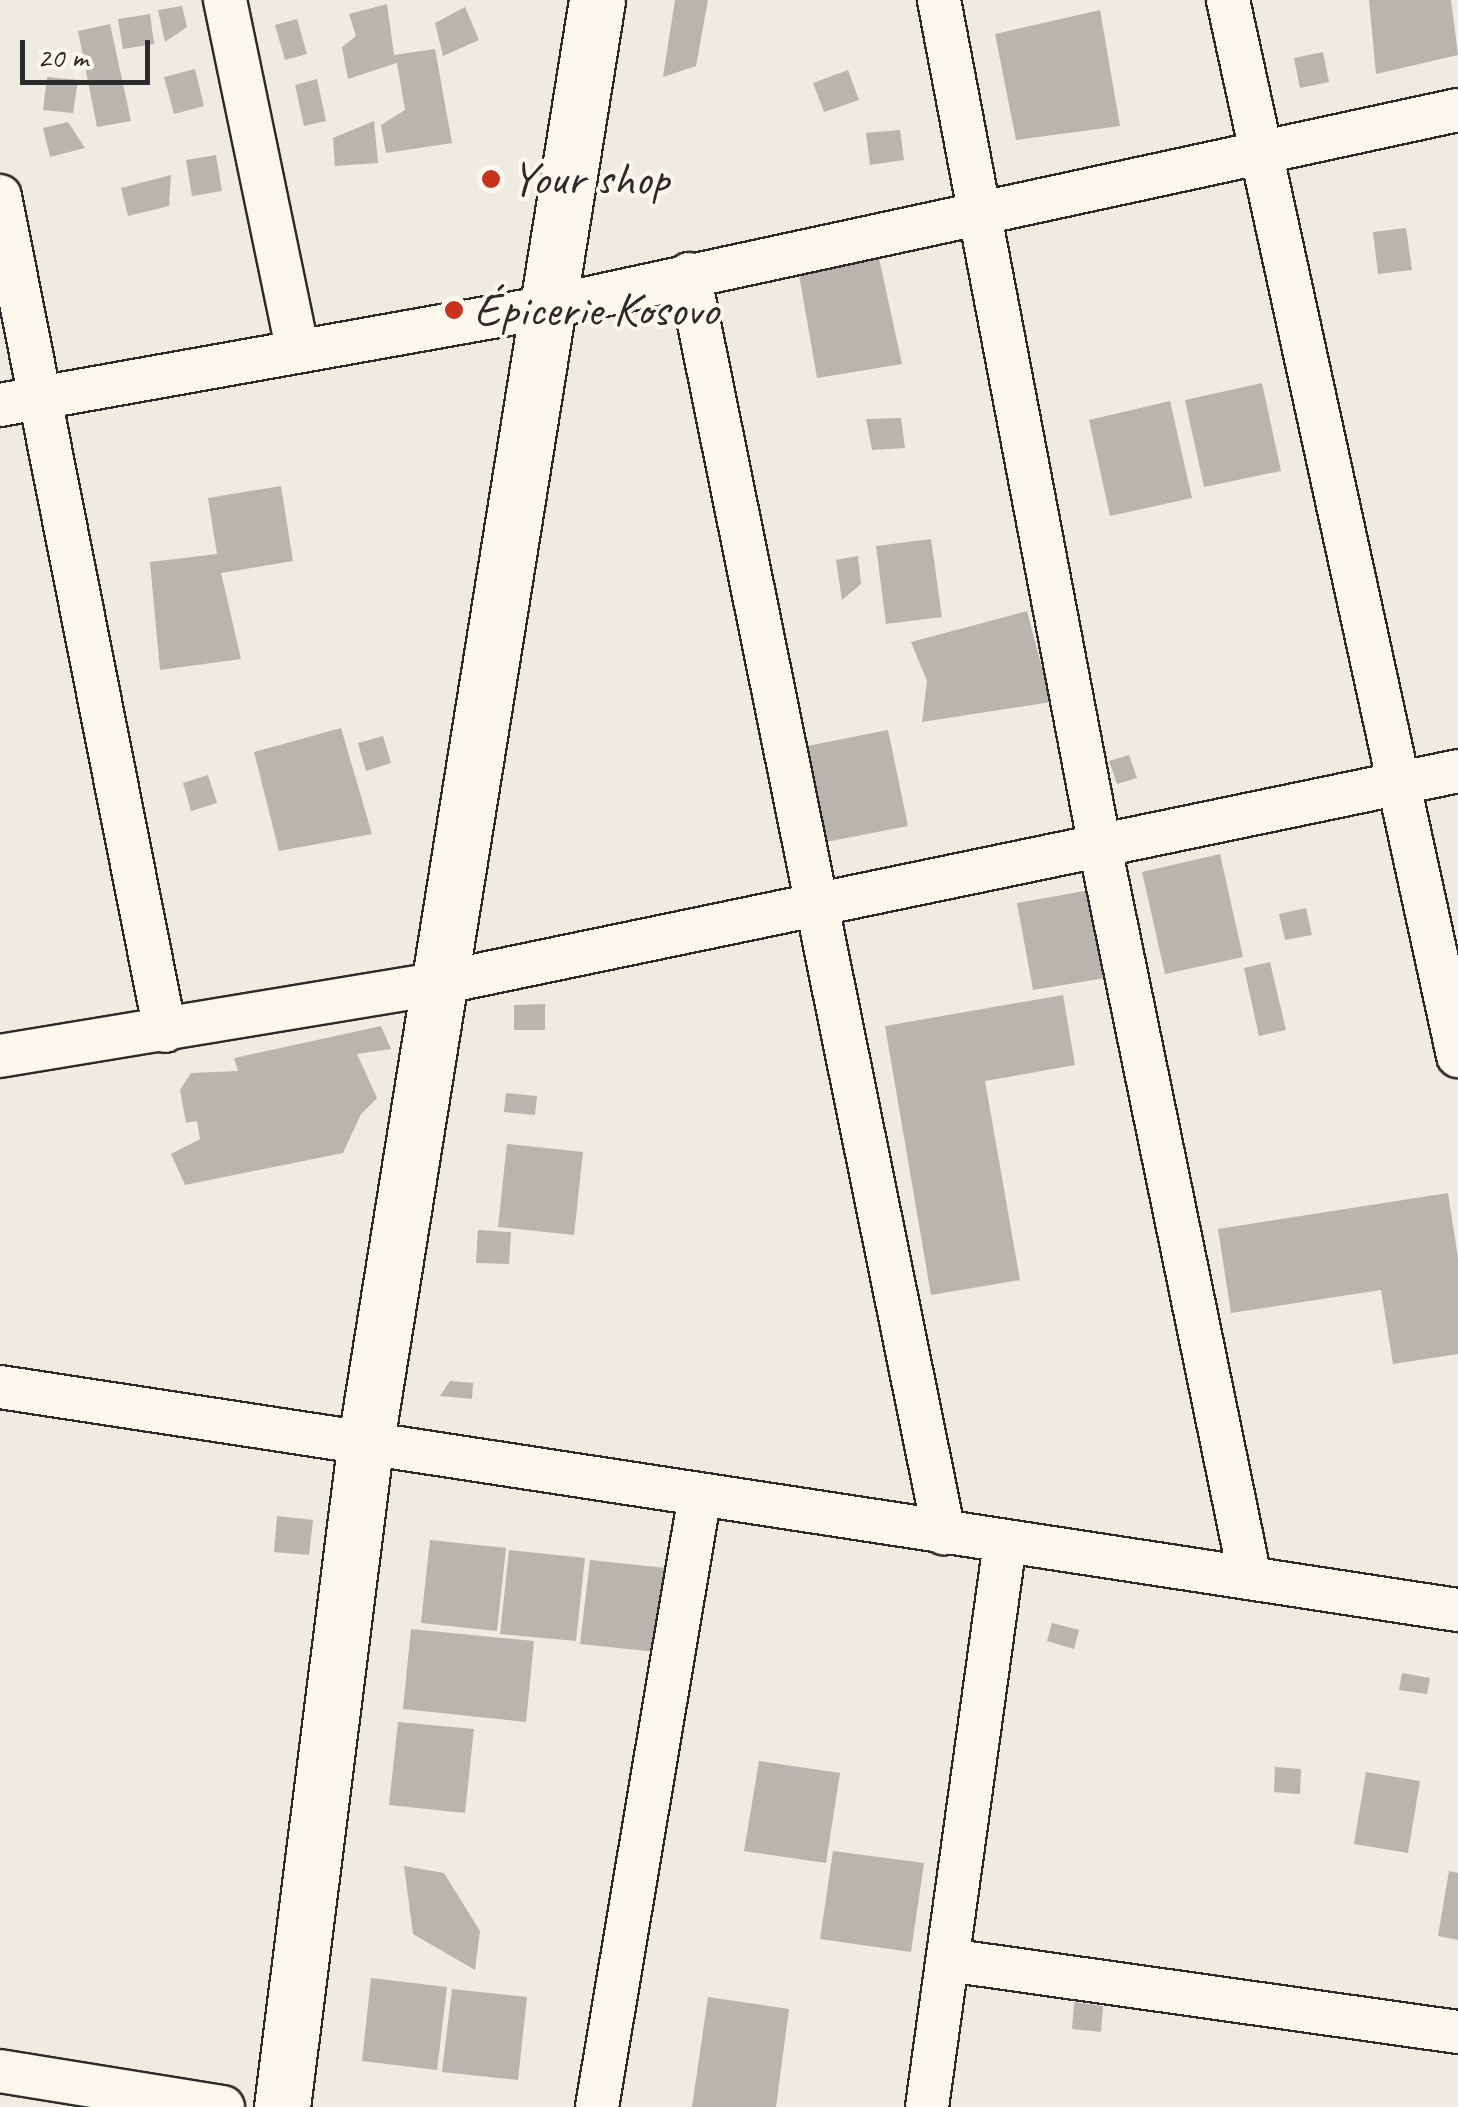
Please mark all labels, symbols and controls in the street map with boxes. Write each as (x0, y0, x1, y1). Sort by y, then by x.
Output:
scale bar (25, 20, 155, 82)
text: 20 m (37, 38, 88, 76)
place label: Your shop (511, 150, 669, 208)
marker: Your shop (480, 168, 502, 190)
place label: Épicerie Kosovo (474, 281, 718, 339)
marker: Épicerie Kosovo (443, 299, 465, 321)

